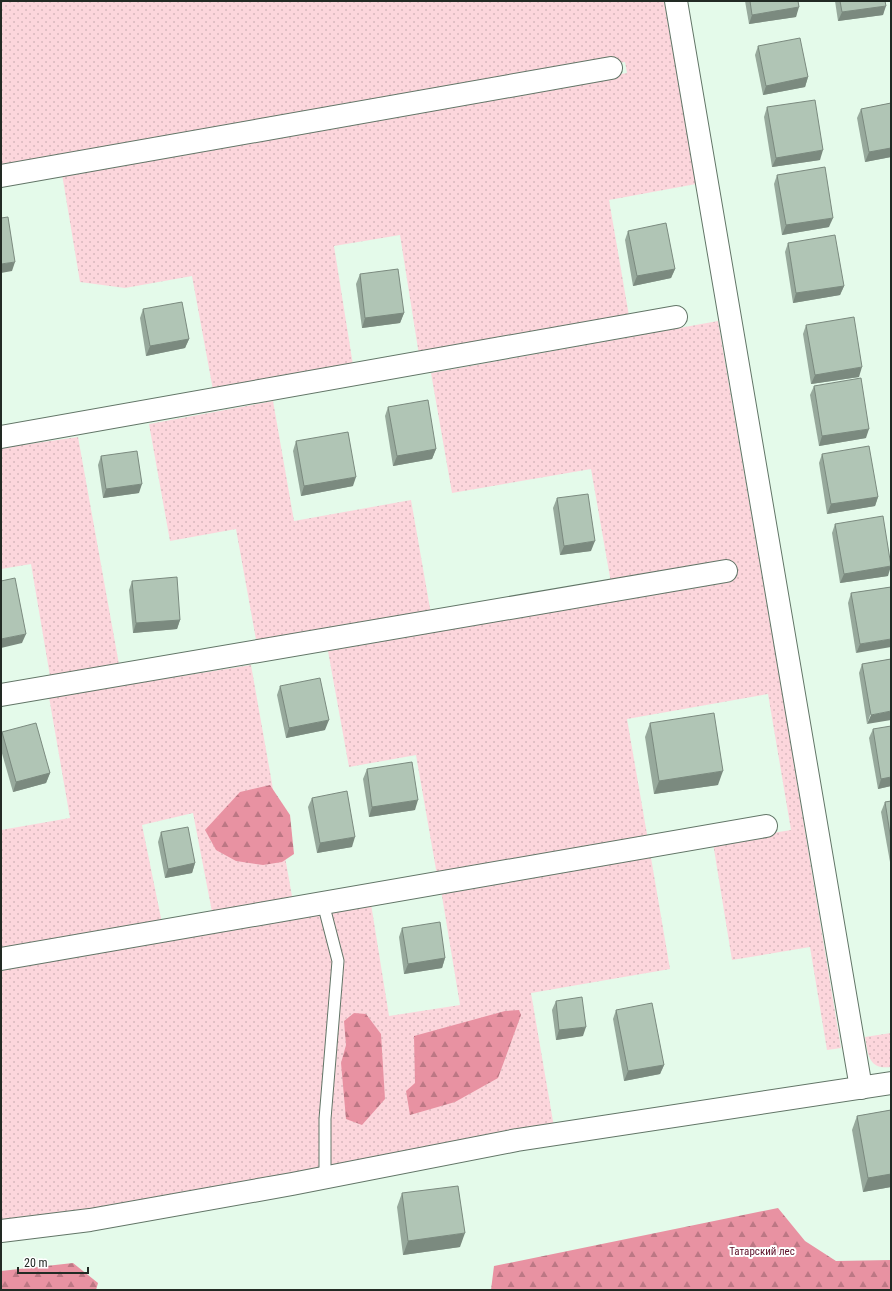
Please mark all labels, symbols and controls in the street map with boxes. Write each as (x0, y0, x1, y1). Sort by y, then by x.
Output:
park label: Татарский лес (729, 1245, 795, 1258)
scale bar (18, 1249, 88, 1275)
text: 20 m (24, 1256, 48, 1270)

